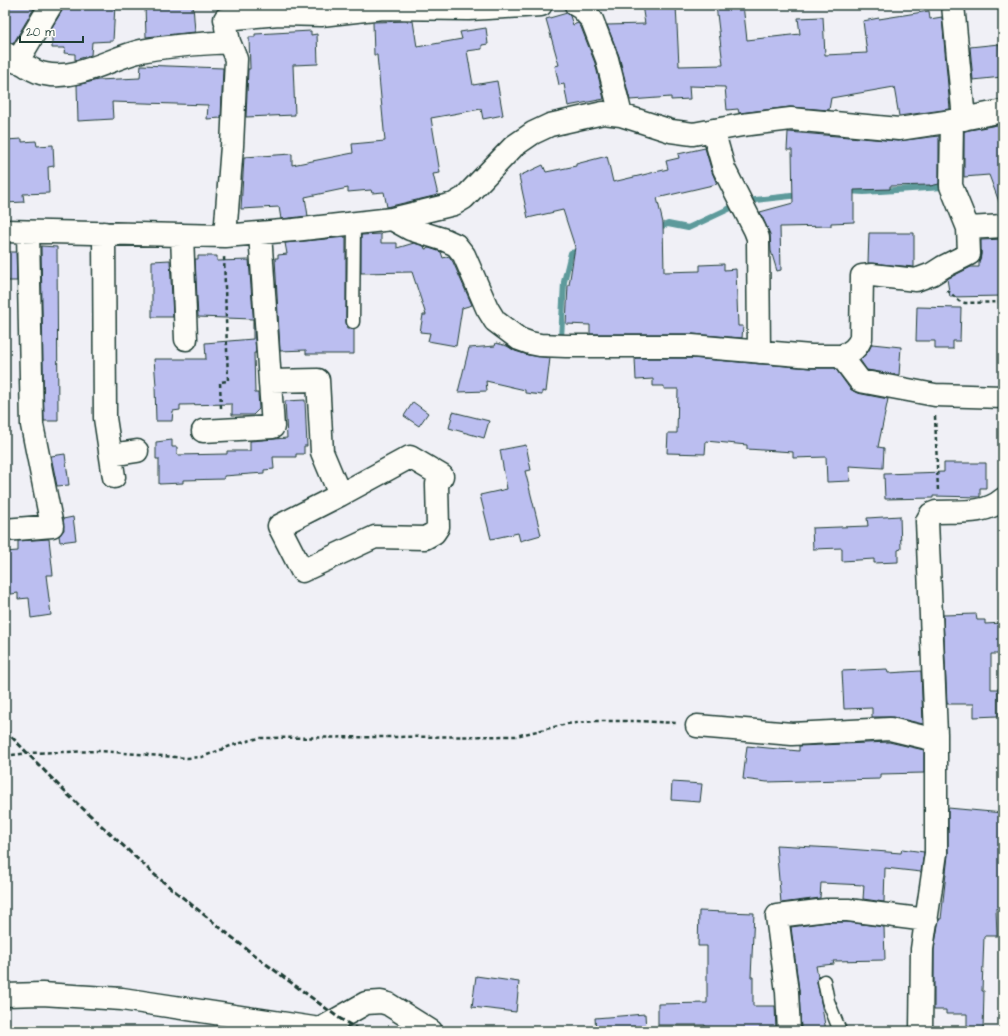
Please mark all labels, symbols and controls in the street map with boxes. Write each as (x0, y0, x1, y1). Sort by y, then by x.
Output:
scale bar (20, 18, 83, 44)
text: 20 m (26, 24, 55, 41)

